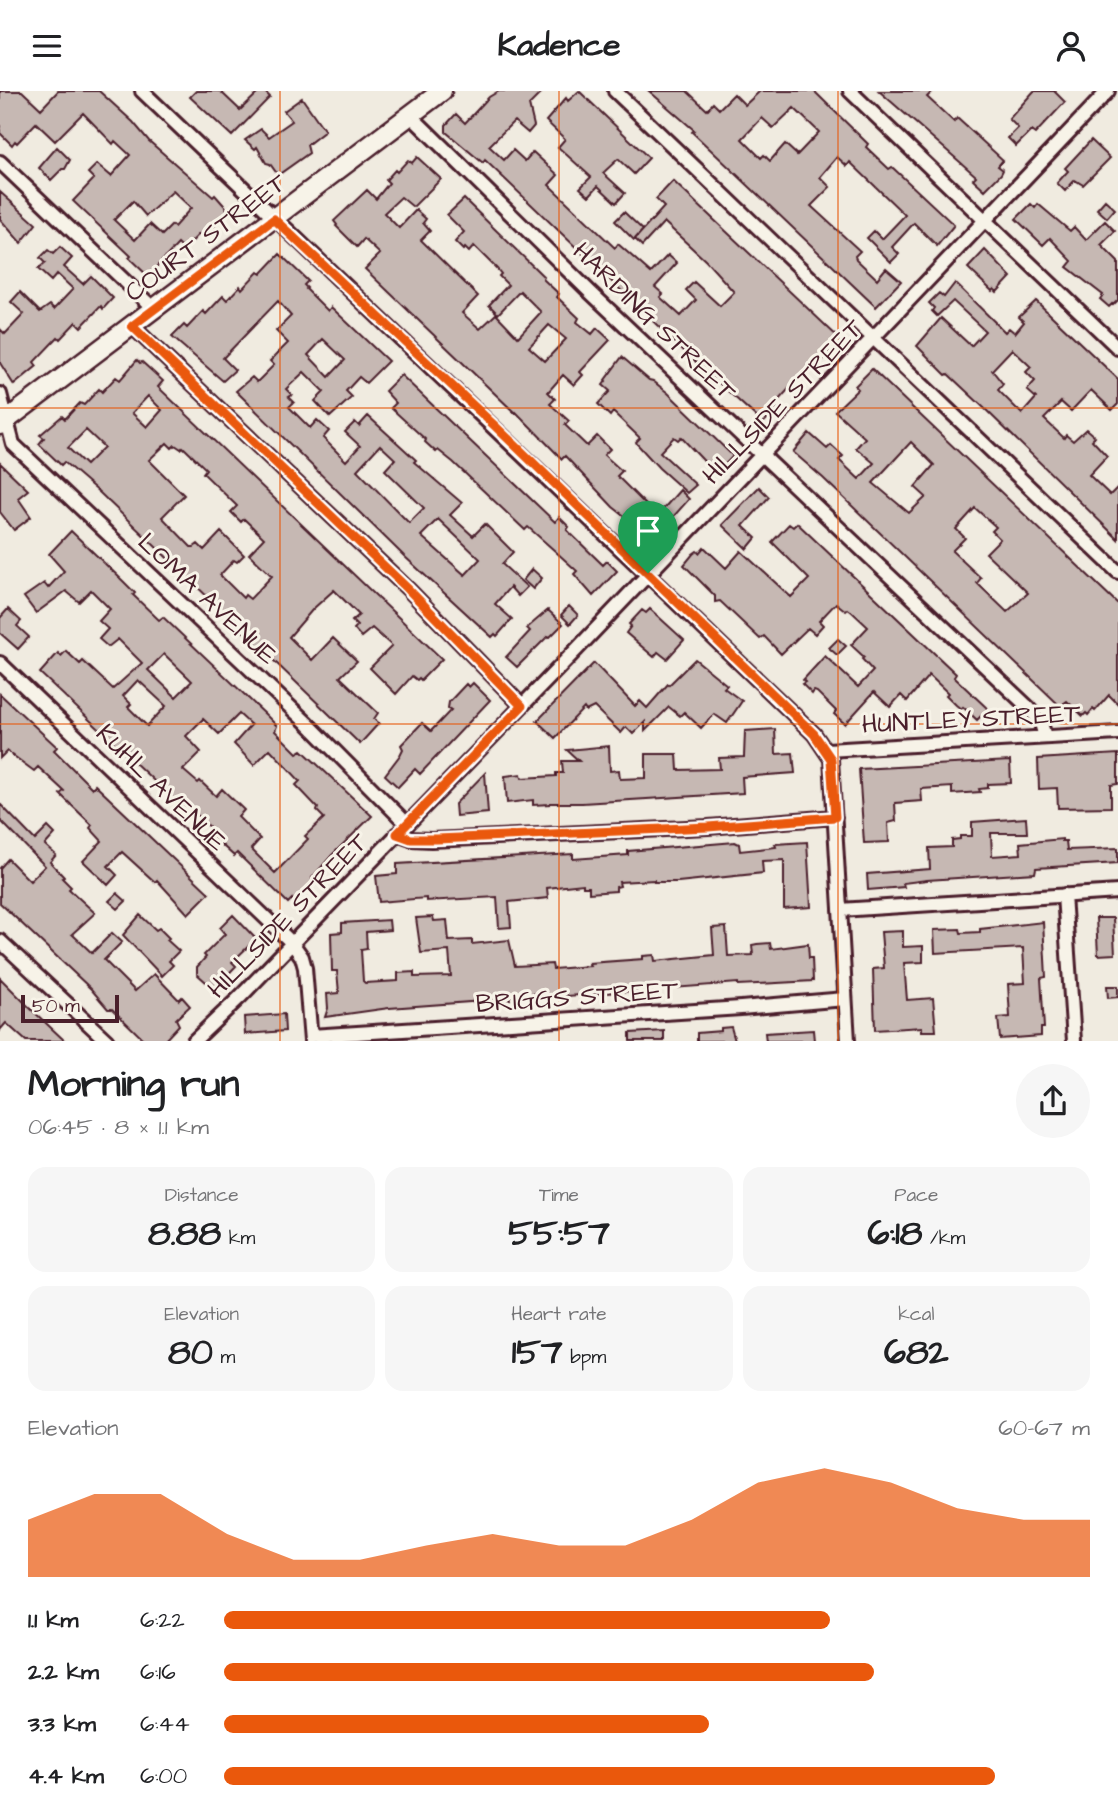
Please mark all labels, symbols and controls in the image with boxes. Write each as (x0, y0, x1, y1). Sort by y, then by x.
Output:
text: Kadence (498, 23, 620, 68)
icon: menu (28, 27, 66, 65)
icon: person (1052, 27, 1090, 65)
street label: COURT STREET (117, 165, 295, 311)
street label: HARDING STREET (565, 234, 745, 410)
street label: HILLSIDE STREET (694, 310, 872, 492)
pin (618, 501, 678, 573)
icon: arrive (629, 512, 667, 550)
street label: LOMA AVENUE (130, 525, 285, 673)
street label: HUNTLEY STREET (861, 695, 1082, 743)
street label: KUHL AVENUE (88, 716, 235, 859)
street label: HILLSIDE STREET (199, 824, 377, 1006)
street label: BRIGGS STREET (475, 972, 680, 1022)
scale bar (21, 992, 119, 1024)
text: 50 m (32, 993, 80, 1020)
text: Morning run (28, 1059, 240, 1111)
button: share (1016, 1064, 1090, 1138)
text: 06:45 · 8 × 1.1 km (28, 1111, 209, 1143)
text: Distance (165, 1182, 239, 1209)
text: Time (539, 1182, 579, 1209)
text: Pace (894, 1182, 938, 1209)
text: 8.88 (148, 1209, 221, 1258)
text: 55:57 (508, 1209, 610, 1258)
text: 6:18 (867, 1209, 922, 1258)
text: km (221, 1225, 255, 1252)
text: /km (922, 1225, 965, 1252)
text: Elevation (164, 1301, 239, 1328)
text: Heart rate (511, 1301, 607, 1328)
text: kcal (898, 1301, 935, 1328)
text: 80 (168, 1328, 213, 1377)
text: 157 (512, 1328, 563, 1377)
text: 682 (884, 1328, 949, 1377)
text: m (213, 1344, 235, 1371)
text: bpm (563, 1344, 606, 1371)
text: Elevation (28, 1412, 119, 1444)
text: 60–67 m (998, 1412, 1090, 1444)
text: 1.1 km (28, 1604, 78, 1636)
text: 6:22 (140, 1604, 185, 1636)
text: 2.2 km (28, 1656, 99, 1688)
text: 6:16 (140, 1656, 176, 1688)
text: 3.3 km (28, 1708, 96, 1740)
text: 6:44 (140, 1708, 190, 1740)
text: 4.4 km (28, 1760, 104, 1792)
text: 6:00 (140, 1760, 187, 1792)

